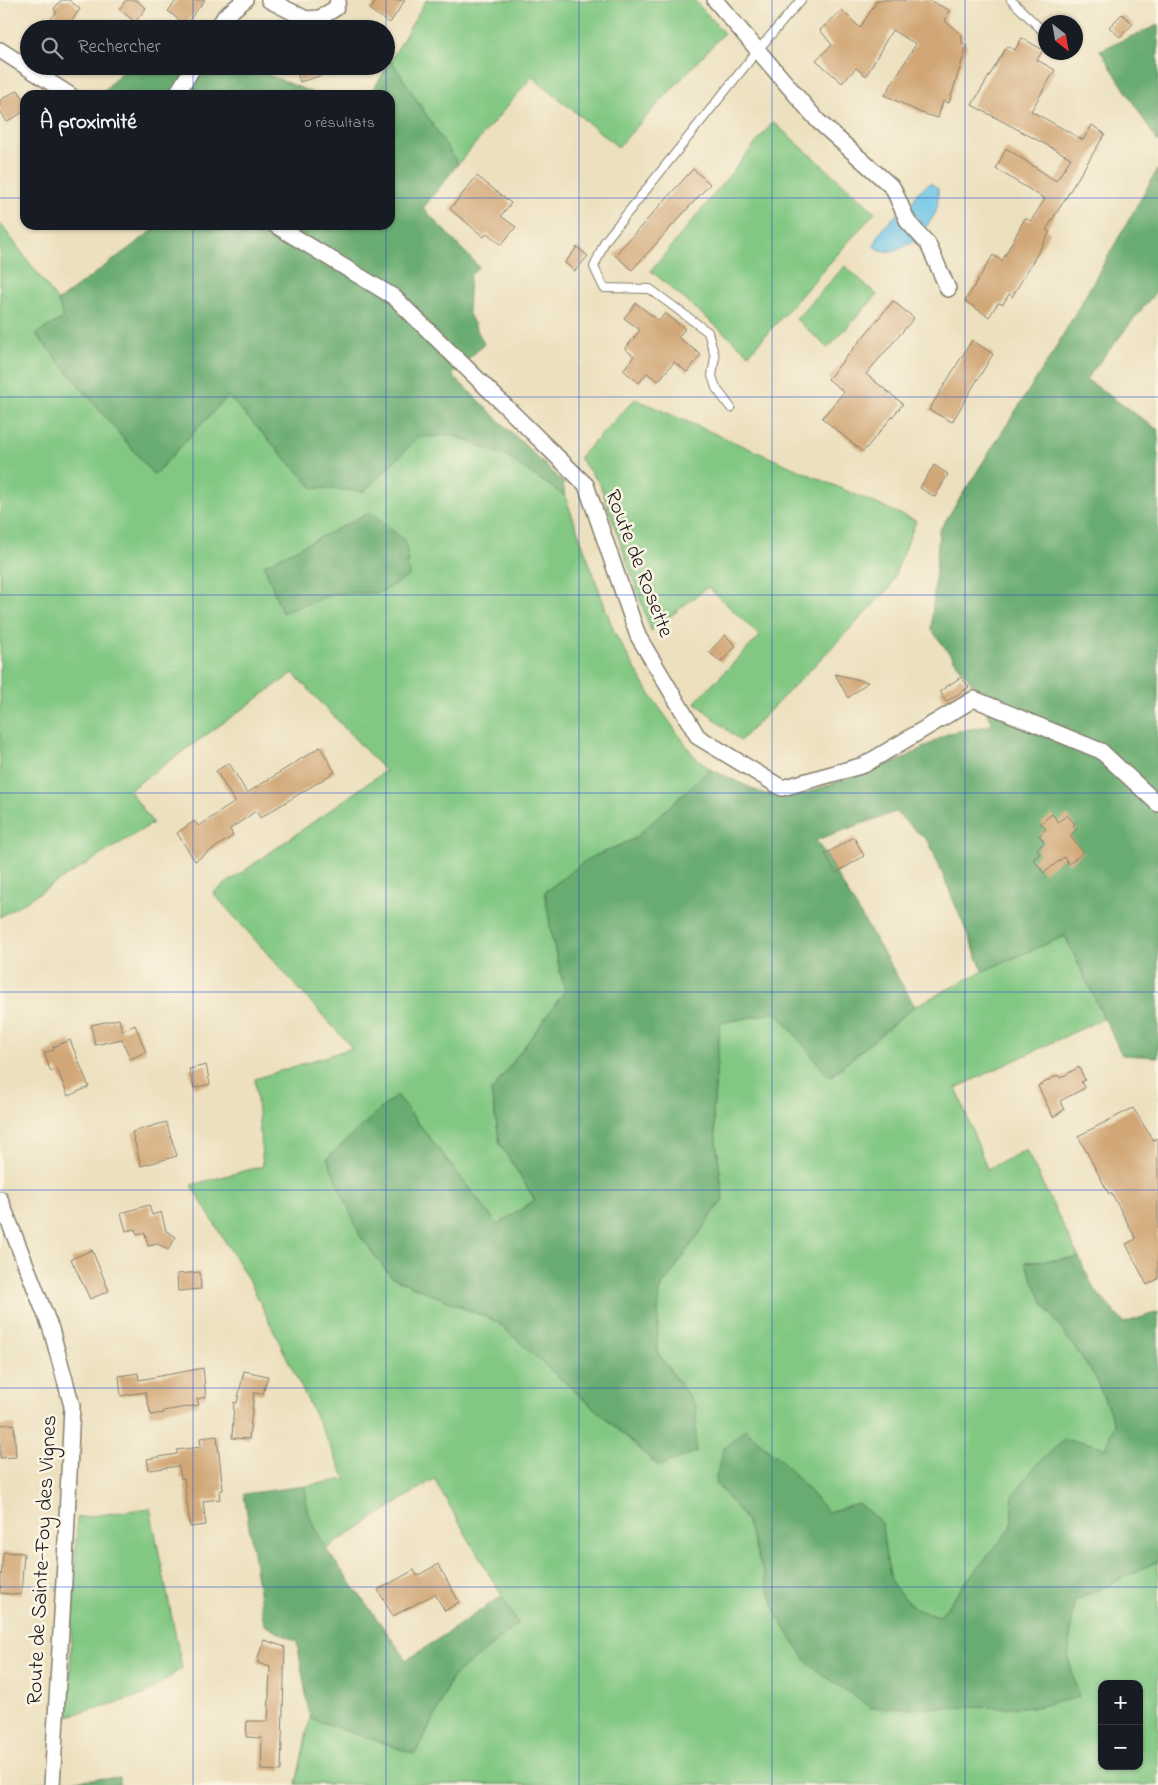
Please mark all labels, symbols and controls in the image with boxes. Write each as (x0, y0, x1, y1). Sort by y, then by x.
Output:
north arrow (1038, 15, 1083, 60)
search box (20, 20, 395, 75)
icon: search (38, 34, 66, 62)
text: Rechercher (78, 34, 161, 61)
text: À proximité (40, 108, 137, 138)
text: 0 résultats (304, 111, 375, 135)
street label: Route de Rosette (595, 485, 681, 643)
street label: Route de Sainte-Foy des Vignes (19, 1414, 68, 1706)
map controls (1098, 1680, 1143, 1770)
button: + (1098, 1680, 1143, 1725)
button: − (1098, 1725, 1143, 1770)

